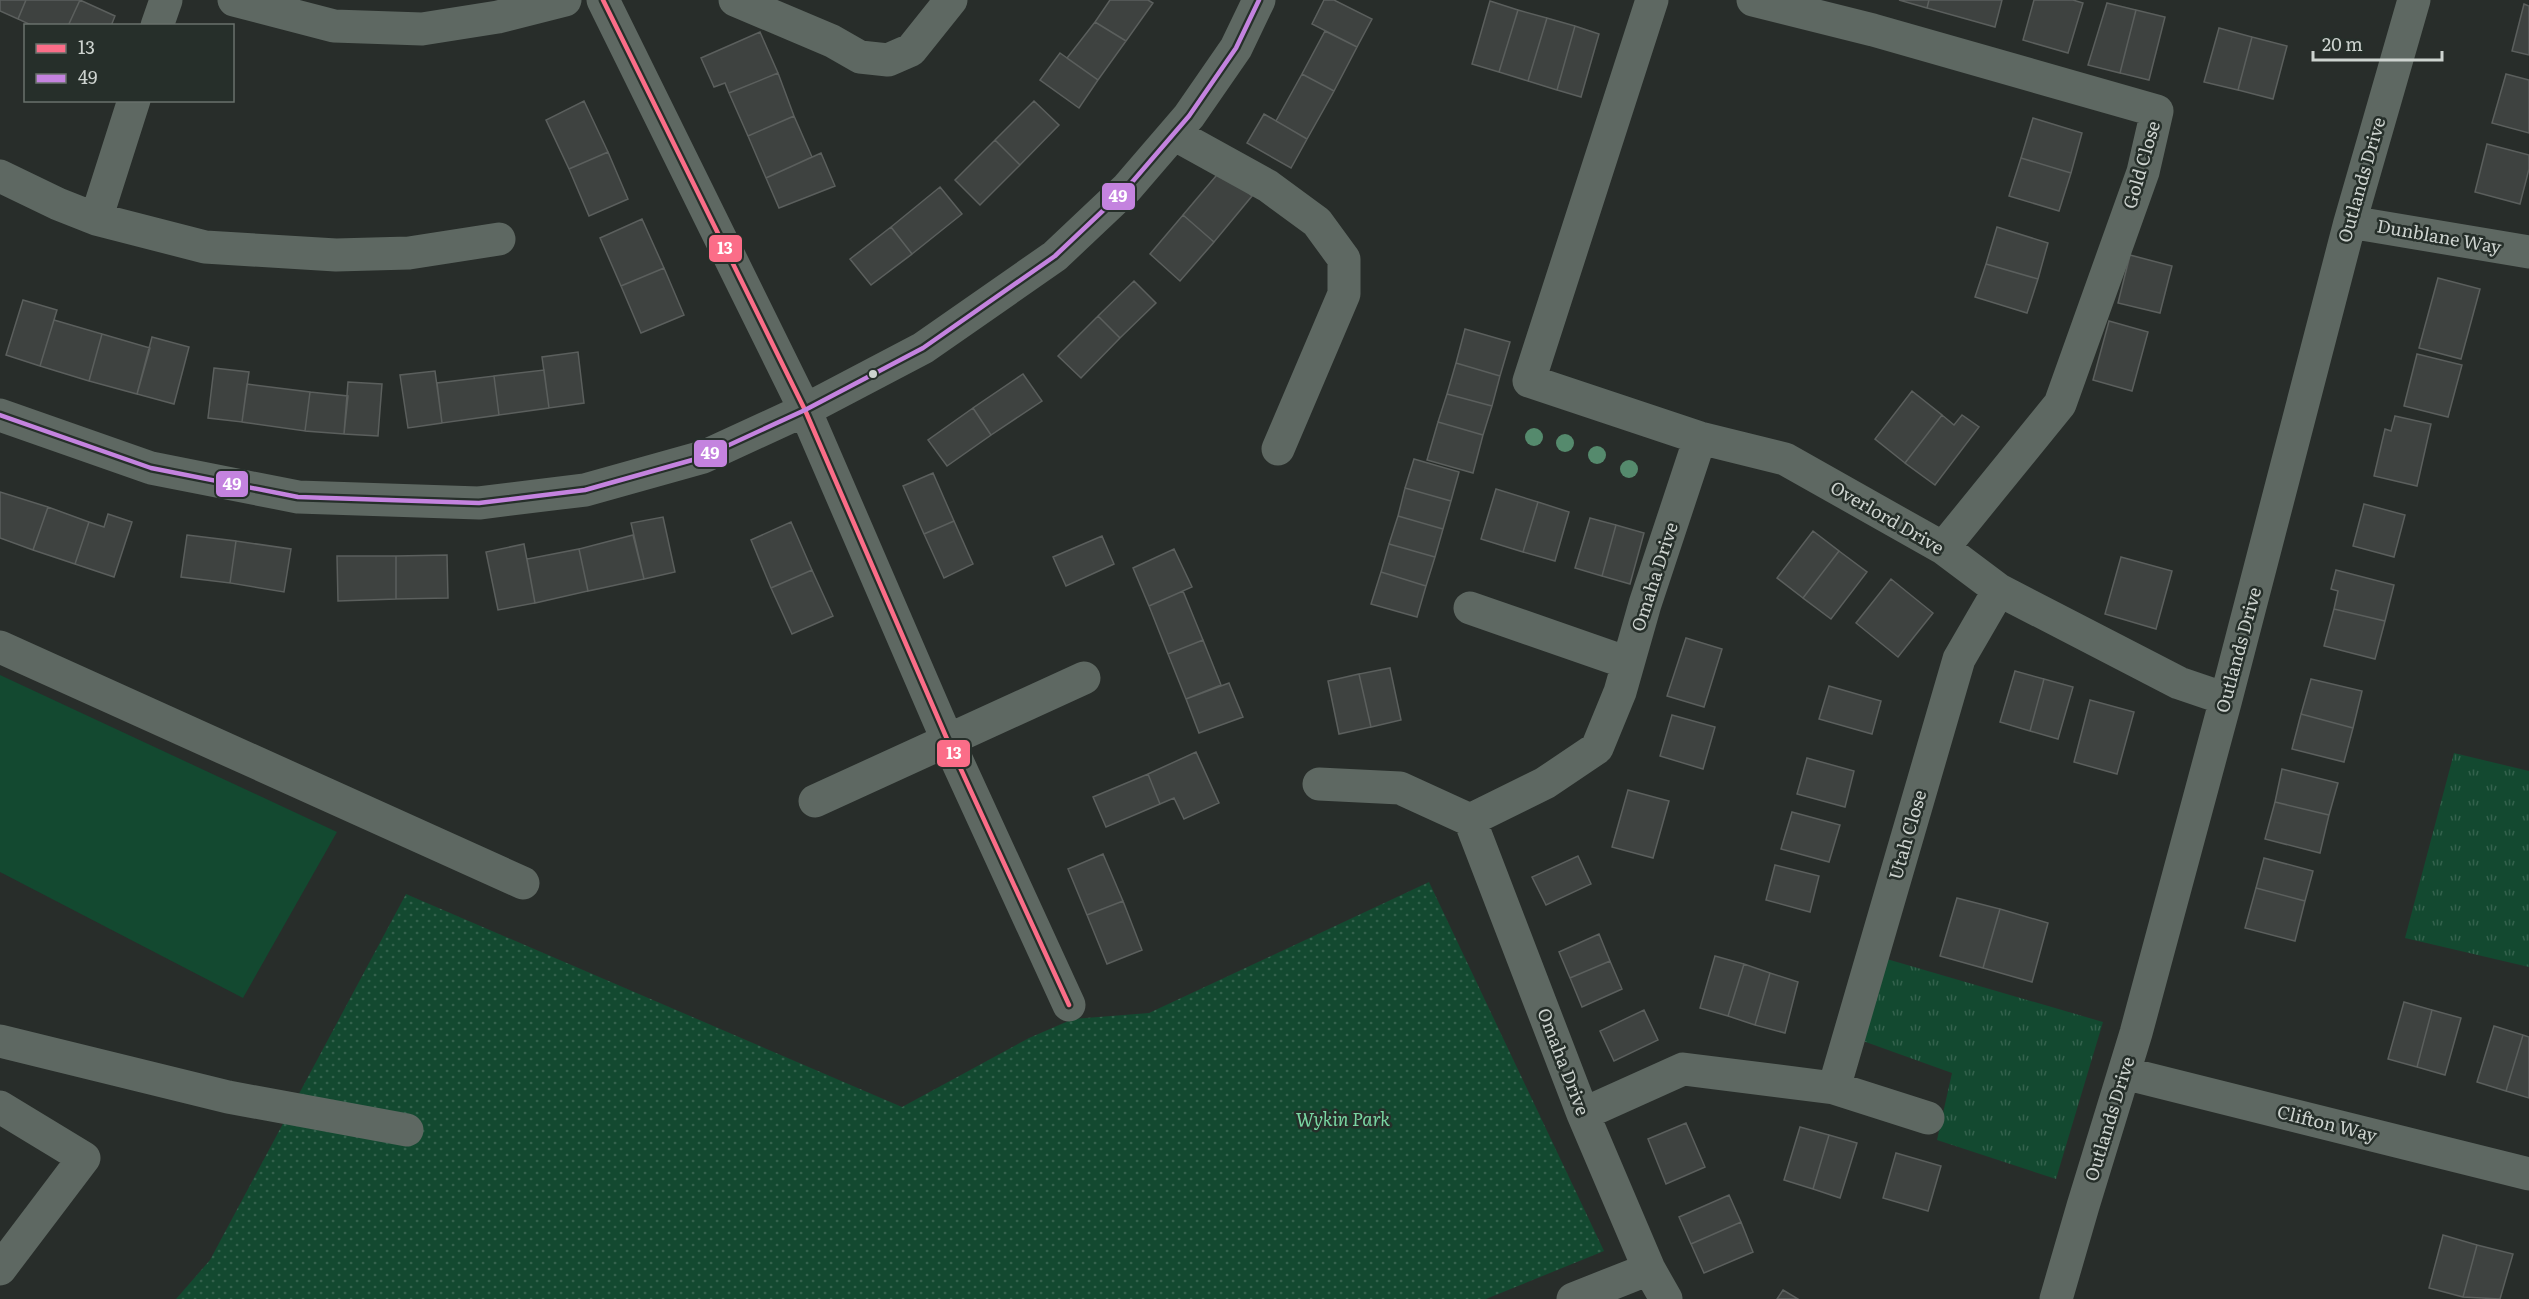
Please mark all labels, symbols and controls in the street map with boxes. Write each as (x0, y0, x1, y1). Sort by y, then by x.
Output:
legend (24, 24, 234, 102)
scale bar (2313, 24, 2442, 62)
text: 20 m (2322, 30, 2363, 57)
text: 13 (78, 33, 95, 60)
text: 49 (78, 63, 97, 90)
street label: Outlands Drive (2330, 114, 2391, 245)
street label: Gold Close (2115, 117, 2166, 212)
line badge: 49 (1101, 182, 1136, 211)
text: 49 (1109, 183, 1127, 207)
street label: Dunblane Way (2375, 211, 2504, 260)
line badge: 13 (708, 234, 743, 263)
text: 13 (717, 235, 733, 259)
unlabelled marker (867, 368, 879, 380)
line badge: 49 (693, 439, 728, 468)
text: 49 (701, 440, 719, 464)
line badge: 49 (215, 470, 249, 498)
text: 49 (223, 471, 241, 495)
street label: Overlord Drive (1826, 473, 1950, 560)
street label: Omaha Drive (1623, 518, 1684, 635)
street label: Outlands Drive (2208, 584, 2267, 716)
line badge: 13 (936, 739, 971, 768)
text: 13 (946, 740, 962, 764)
street label: Utah Close (1881, 787, 1932, 883)
street label: Omaha Drive (1531, 1004, 1597, 1119)
street label: Outlands Drive (2077, 1053, 2140, 1184)
street label: Clifton Way (2275, 1097, 2381, 1148)
park label: Wykin Park (1296, 1105, 1390, 1132)

